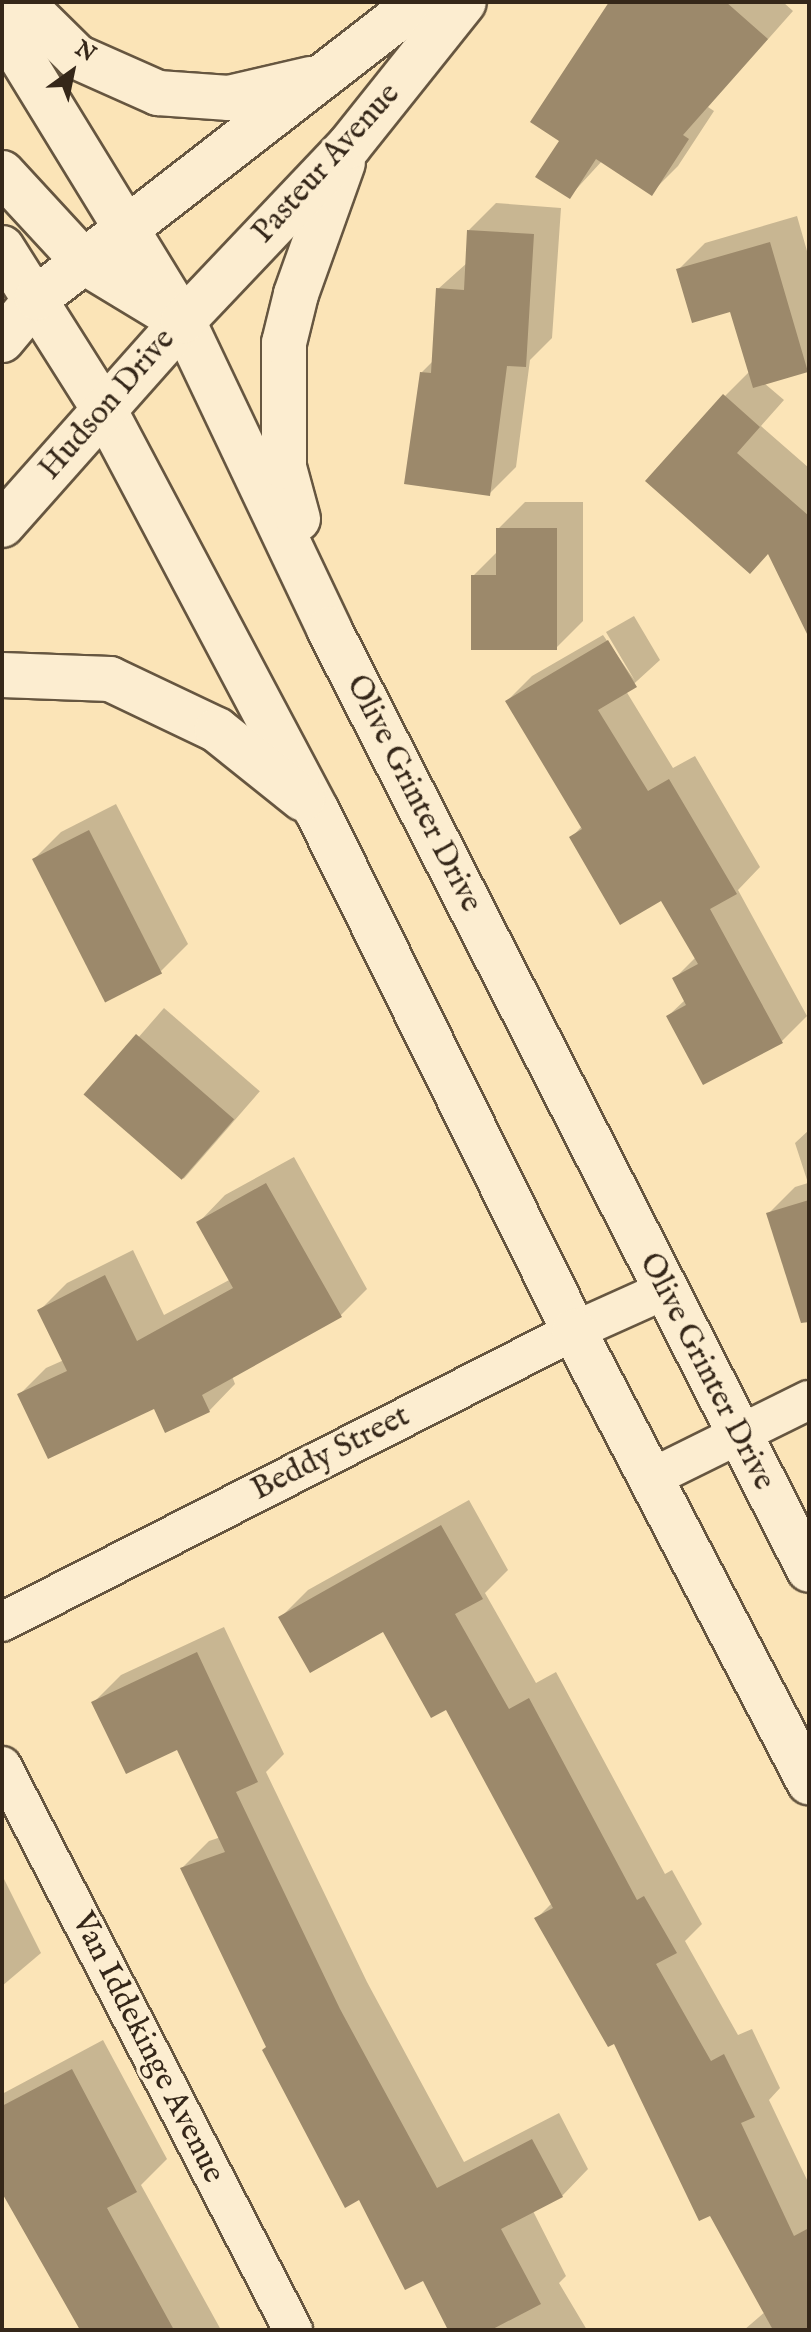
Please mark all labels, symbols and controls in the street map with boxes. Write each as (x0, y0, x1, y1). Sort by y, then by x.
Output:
north arrow (32, 32, 112, 112)
text: N (69, 35, 101, 69)
street label: Pasteur Avenue (245, 76, 409, 252)
street label: Hudson Drive (32, 322, 184, 488)
street label: Olive Grinter Drive (337, 669, 489, 919)
street label: Olive Grinter Drive (630, 1247, 782, 1497)
street label: Beddy Street (246, 1398, 416, 1510)
street label: Van Iddekinge Avenue (62, 1906, 232, 2190)

